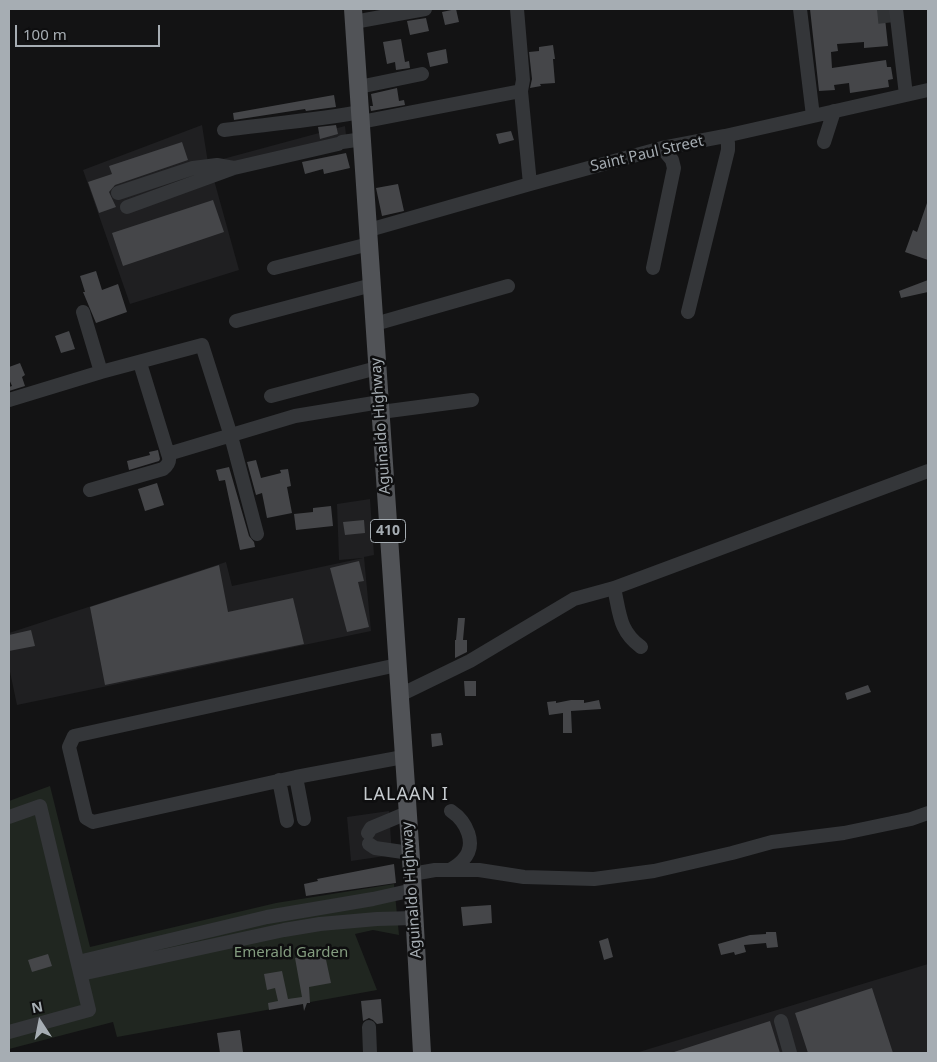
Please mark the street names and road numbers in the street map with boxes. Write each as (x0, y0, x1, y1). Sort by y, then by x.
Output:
street label: Saint Paul Street (589, 132, 705, 176)
street label: Aguinaldo Highway (367, 357, 395, 495)
road number: 410 (370, 520, 406, 542)
street label: Aguinaldo Highway (398, 821, 426, 959)

